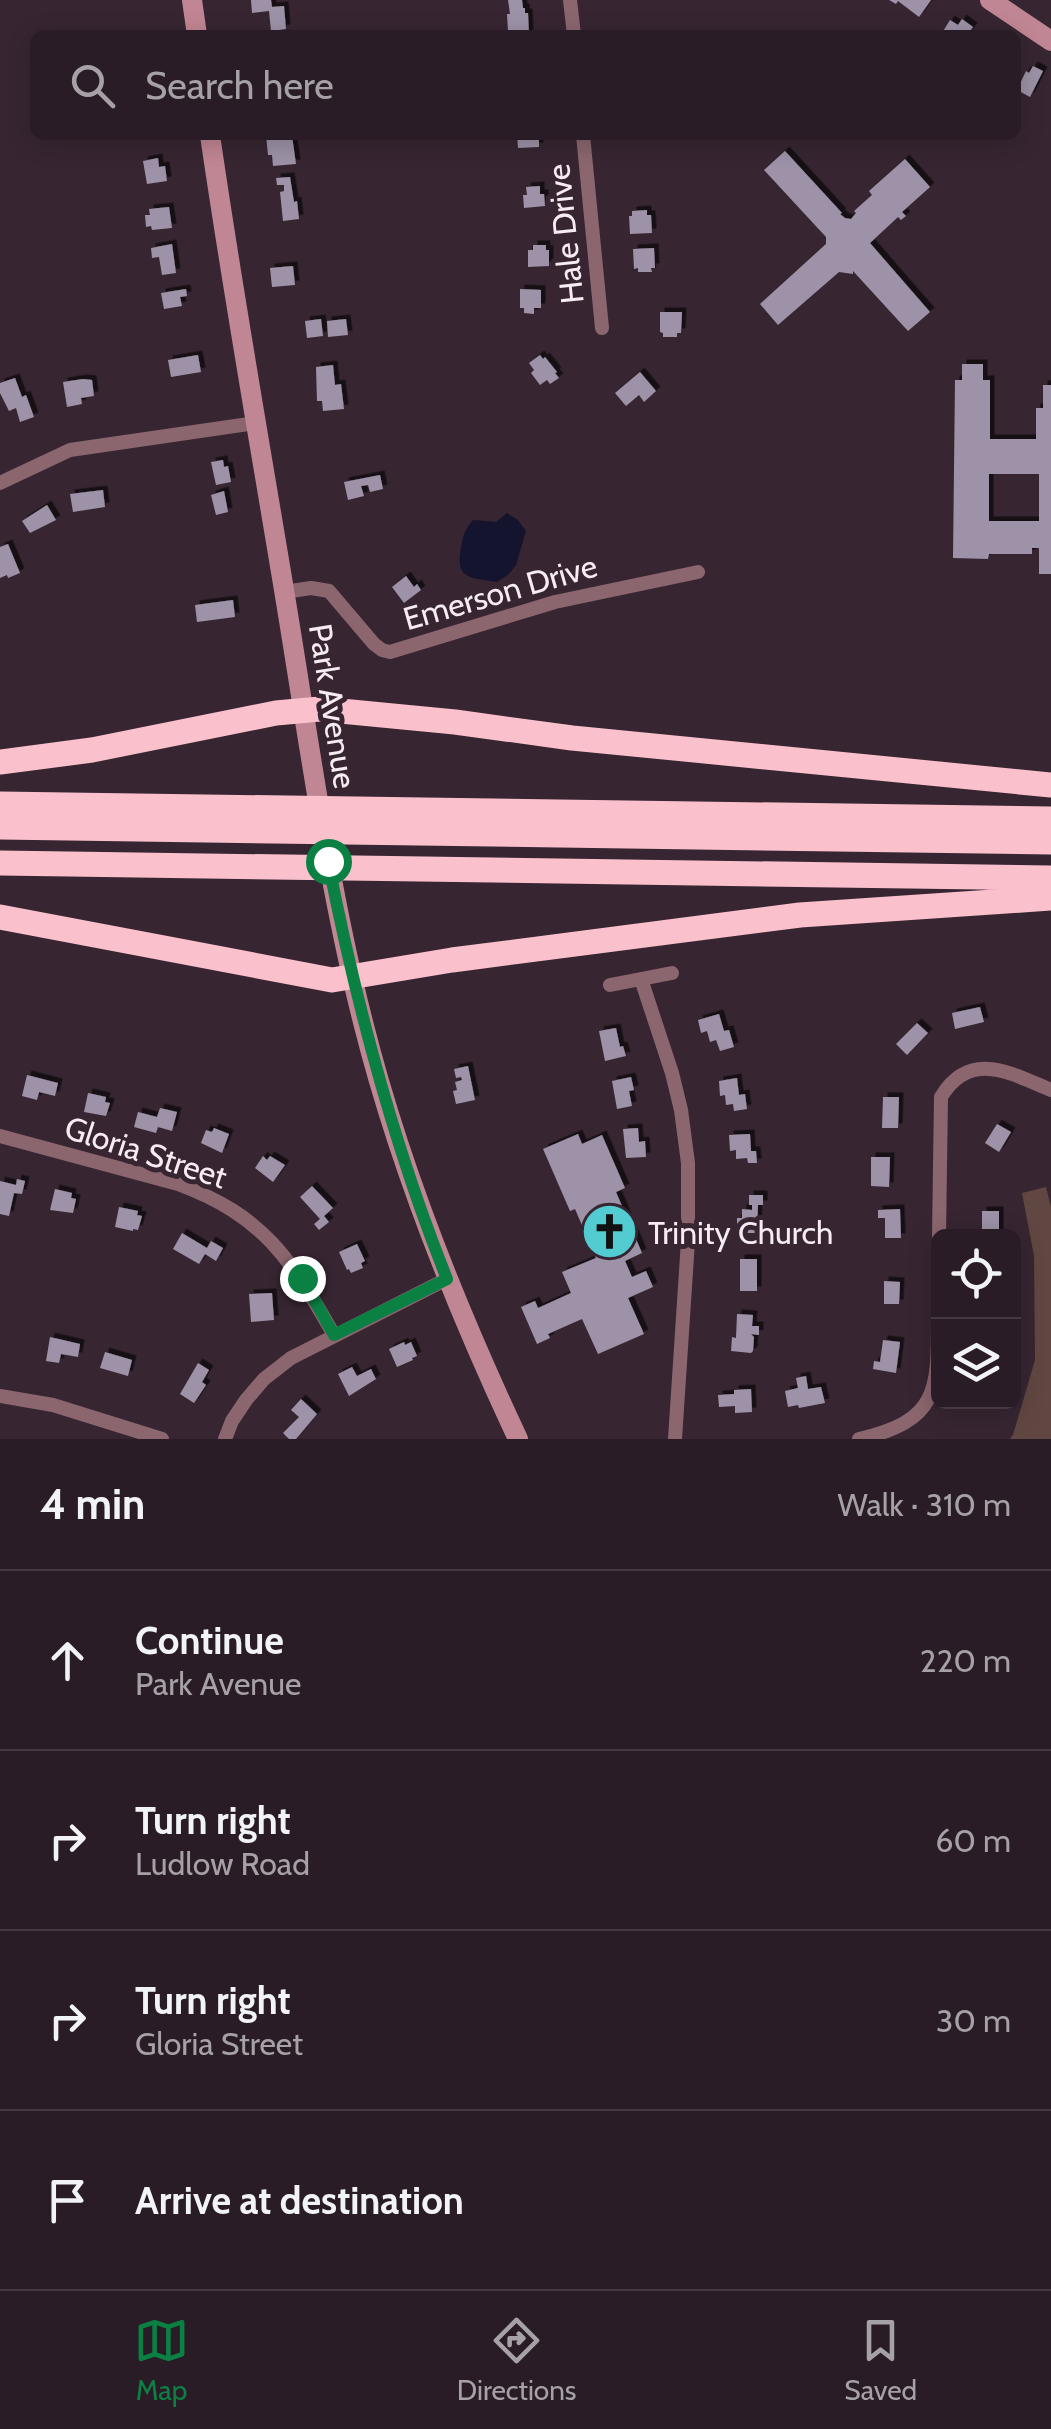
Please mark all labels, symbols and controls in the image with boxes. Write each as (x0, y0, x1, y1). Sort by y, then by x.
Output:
search box (30, 30, 1021, 140)
icon: search (65, 58, 120, 113)
text: Search here (145, 62, 334, 109)
street label: Hale Drive (538, 162, 592, 306)
street label: Emerson Drive (399, 546, 601, 638)
street label: Park Avenue (301, 621, 365, 791)
route start (306, 839, 352, 885)
street label: Gloria Street (60, 1107, 232, 1197)
church icon: Trinity Church (579, 1202, 639, 1262)
place label: Trinity Church (648, 1213, 833, 1252)
map controls (931, 1229, 1021, 1409)
button: locate (931, 1229, 1021, 1319)
route end (280, 1256, 326, 1302)
button: layers (931, 1319, 1021, 1409)
text: 4 min (40, 1478, 145, 1530)
text: Walk · 310 m (837, 1485, 1011, 1524)
text: Continue (135, 1617, 284, 1664)
icon: ahead (40, 1633, 95, 1688)
text: 220 m (920, 1641, 1011, 1680)
text: Park Avenue (135, 1664, 301, 1703)
text: Turn right (135, 1797, 291, 1844)
icon: right (40, 1813, 95, 1868)
text: 60 m (935, 1821, 1011, 1860)
text: Ludlow Road (135, 1844, 310, 1883)
text: Turn right (135, 1977, 291, 2024)
icon: right (40, 1993, 95, 2048)
text: 30 m (936, 2001, 1011, 2040)
text: Gloria Street (135, 2024, 303, 2063)
icon: arrive (40, 2173, 95, 2228)
text: Arrive at destination (135, 2177, 464, 2224)
tab: Map (134, 2313, 189, 2407)
tab: Directions (457, 2313, 576, 2407)
tab: Saved (844, 2313, 917, 2407)

